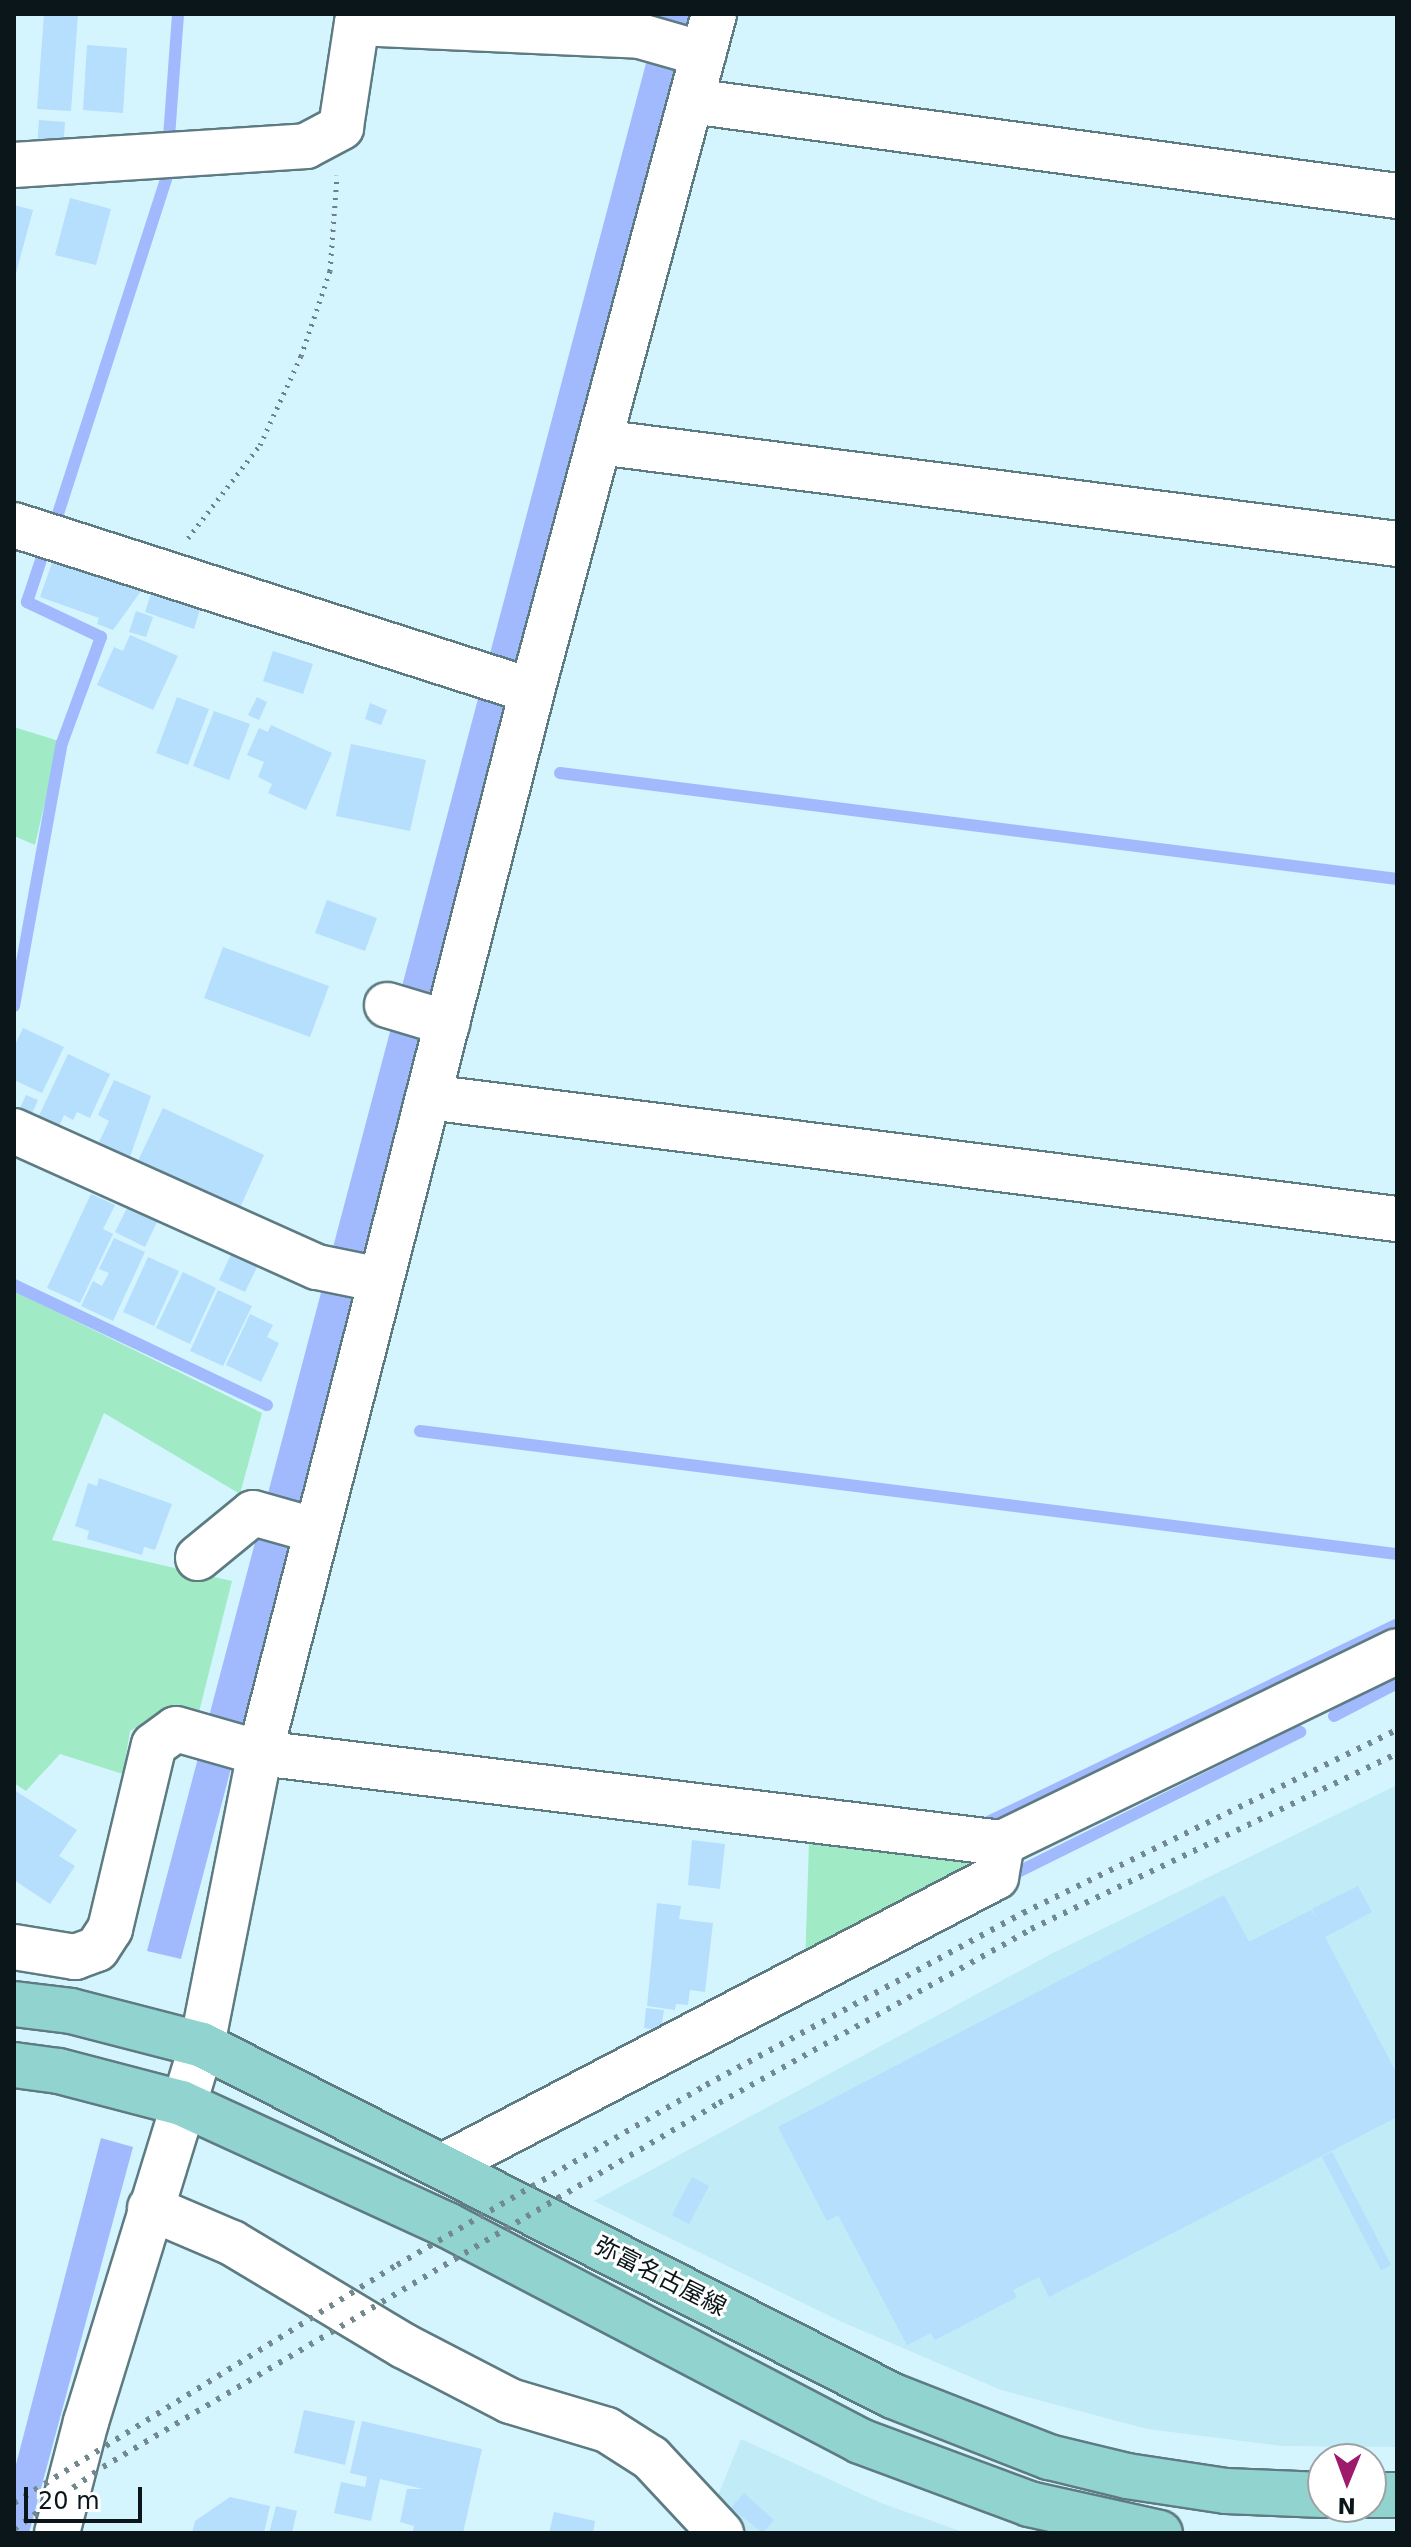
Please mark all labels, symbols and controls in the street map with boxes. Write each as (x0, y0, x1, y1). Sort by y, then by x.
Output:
street label: 弥富名古屋線 (589, 2231, 731, 2323)
north arrow (1307, 2443, 1387, 2523)
scale bar (28, 2471, 146, 2521)
text: 20 m (38, 2487, 100, 2515)
text: N (1337, 2493, 1356, 2518)

